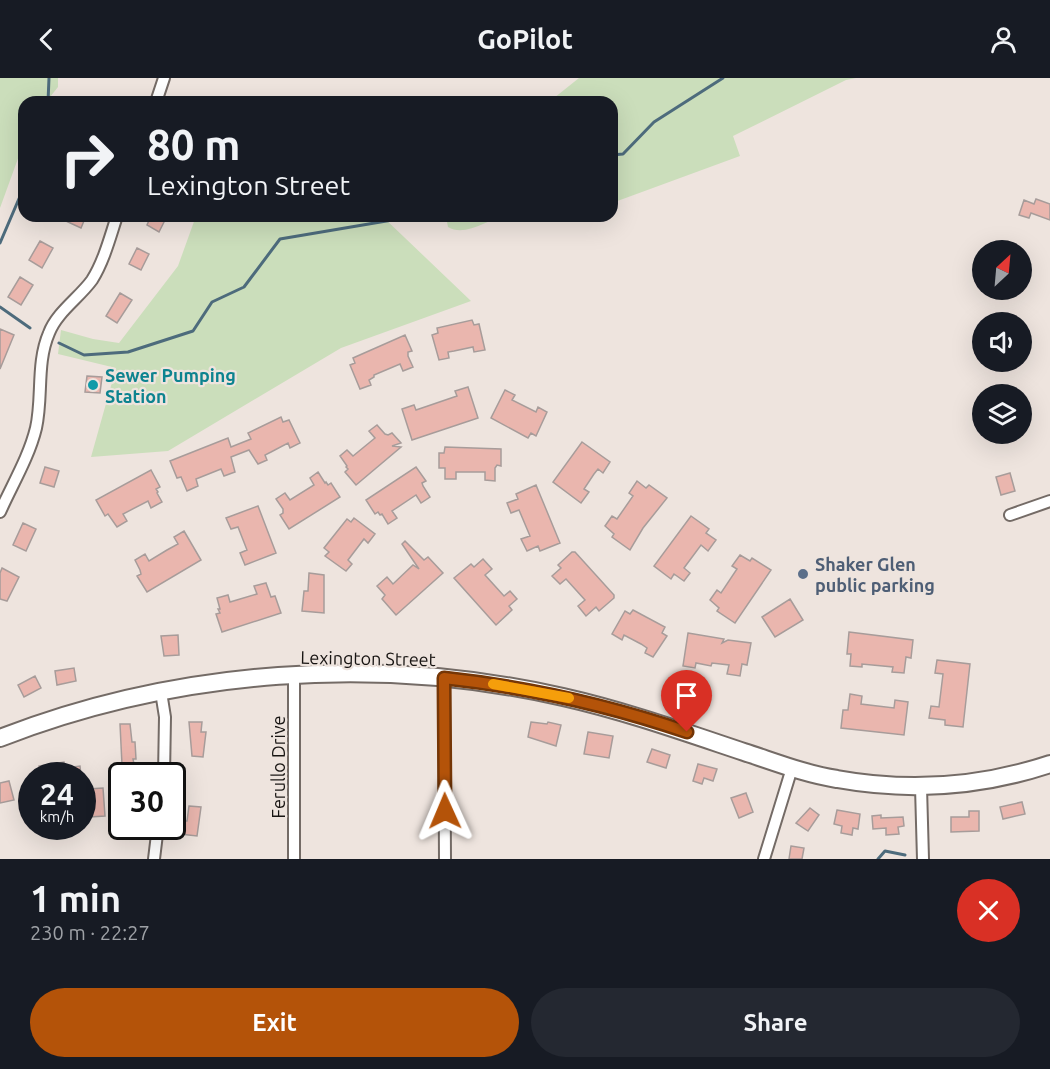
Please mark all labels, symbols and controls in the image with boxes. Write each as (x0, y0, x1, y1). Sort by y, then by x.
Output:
icon: back (30, 23, 63, 56)
icon: person (987, 23, 1020, 56)
text: GoPilot (477, 24, 573, 54)
icon: right (48, 120, 126, 198)
text: 80 m (147, 121, 241, 168)
text: Lexington Street (147, 170, 350, 200)
north arrow (972, 240, 1032, 300)
map controls (972, 240, 1032, 444)
button: sound (972, 312, 1032, 372)
place label: Sewer Pumping Station (105, 365, 236, 406)
marker: Sewer Pumping Station (86, 378, 100, 392)
button: layers (972, 384, 1032, 444)
place label: Shaker Glen public parking (815, 554, 935, 595)
marker: Shaker Glen public parking (796, 567, 810, 581)
street label: Lexington Street (300, 647, 436, 669)
pin (661, 670, 712, 732)
icon: arrive (670, 679, 703, 712)
street label: Ferullo Drive (268, 715, 288, 819)
speed limit sign: 30 (108, 762, 186, 840)
text: 24 (40, 777, 74, 811)
position arrow (413, 779, 477, 843)
text: km/h (40, 808, 74, 825)
text: 1 min (30, 878, 121, 919)
button: close (957, 879, 1020, 942)
text: 230 m · 22:27 (30, 921, 150, 944)
button: Exit (30, 988, 519, 1057)
button: Share (531, 988, 1020, 1057)

